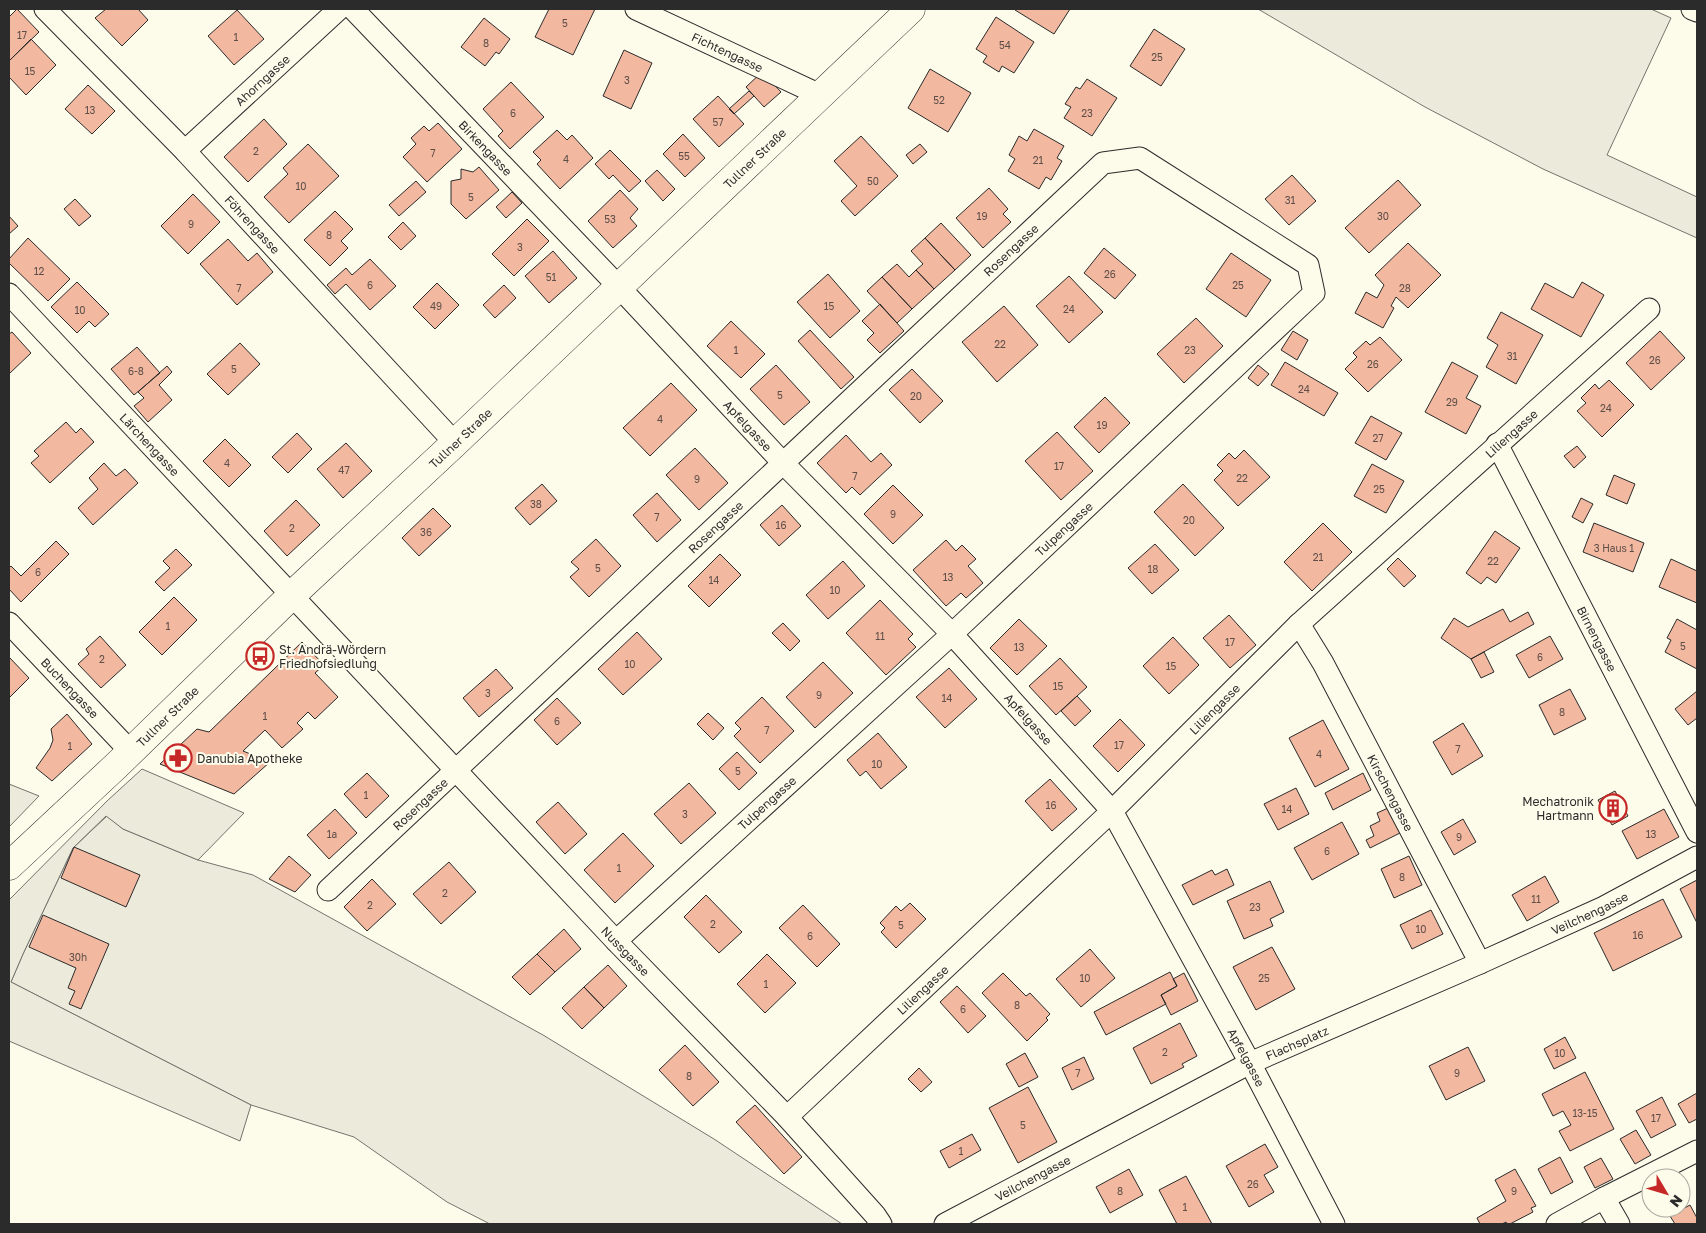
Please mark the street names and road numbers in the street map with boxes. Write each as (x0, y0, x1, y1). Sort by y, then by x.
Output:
street label: Fichtengasse (689, 29, 766, 75)
street label: Ahorngasse (232, 51, 293, 109)
street label: Birkengasse (456, 117, 516, 178)
street label: Tullner Straße (720, 125, 789, 191)
street label: Föhrengasse (222, 192, 283, 257)
street label: Rosengasse (980, 220, 1041, 279)
street label: Apfelgasse (721, 397, 775, 454)
street label: Tullner Straße (426, 405, 495, 471)
street label: Liliengasse (1482, 406, 1540, 461)
street label: Lärchengasse (117, 410, 183, 479)
street label: Rosengasse (685, 497, 746, 556)
street label: Tulpengasse (1032, 499, 1096, 559)
street label: Birnengasse (1574, 603, 1620, 674)
street label: Buchengasse (38, 654, 102, 721)
street label: Liliengasse (1186, 680, 1243, 737)
street label: Tullner Straße (133, 683, 202, 750)
street label: Apfelgasse (1002, 690, 1056, 748)
street label: Kirschengasse (1364, 752, 1417, 834)
street label: Tulpengasse (735, 773, 799, 833)
street label: Rosengasse (389, 774, 451, 833)
street label: Veilchengasse (1549, 888, 1630, 937)
street label: Nussgasse (598, 923, 653, 979)
street label: Liliengasse (893, 962, 951, 1017)
street label: Flachsplatz (1263, 1022, 1331, 1063)
street label: Apfelgasse (1225, 1025, 1268, 1089)
street label: Veilchengasse (992, 1152, 1073, 1204)

